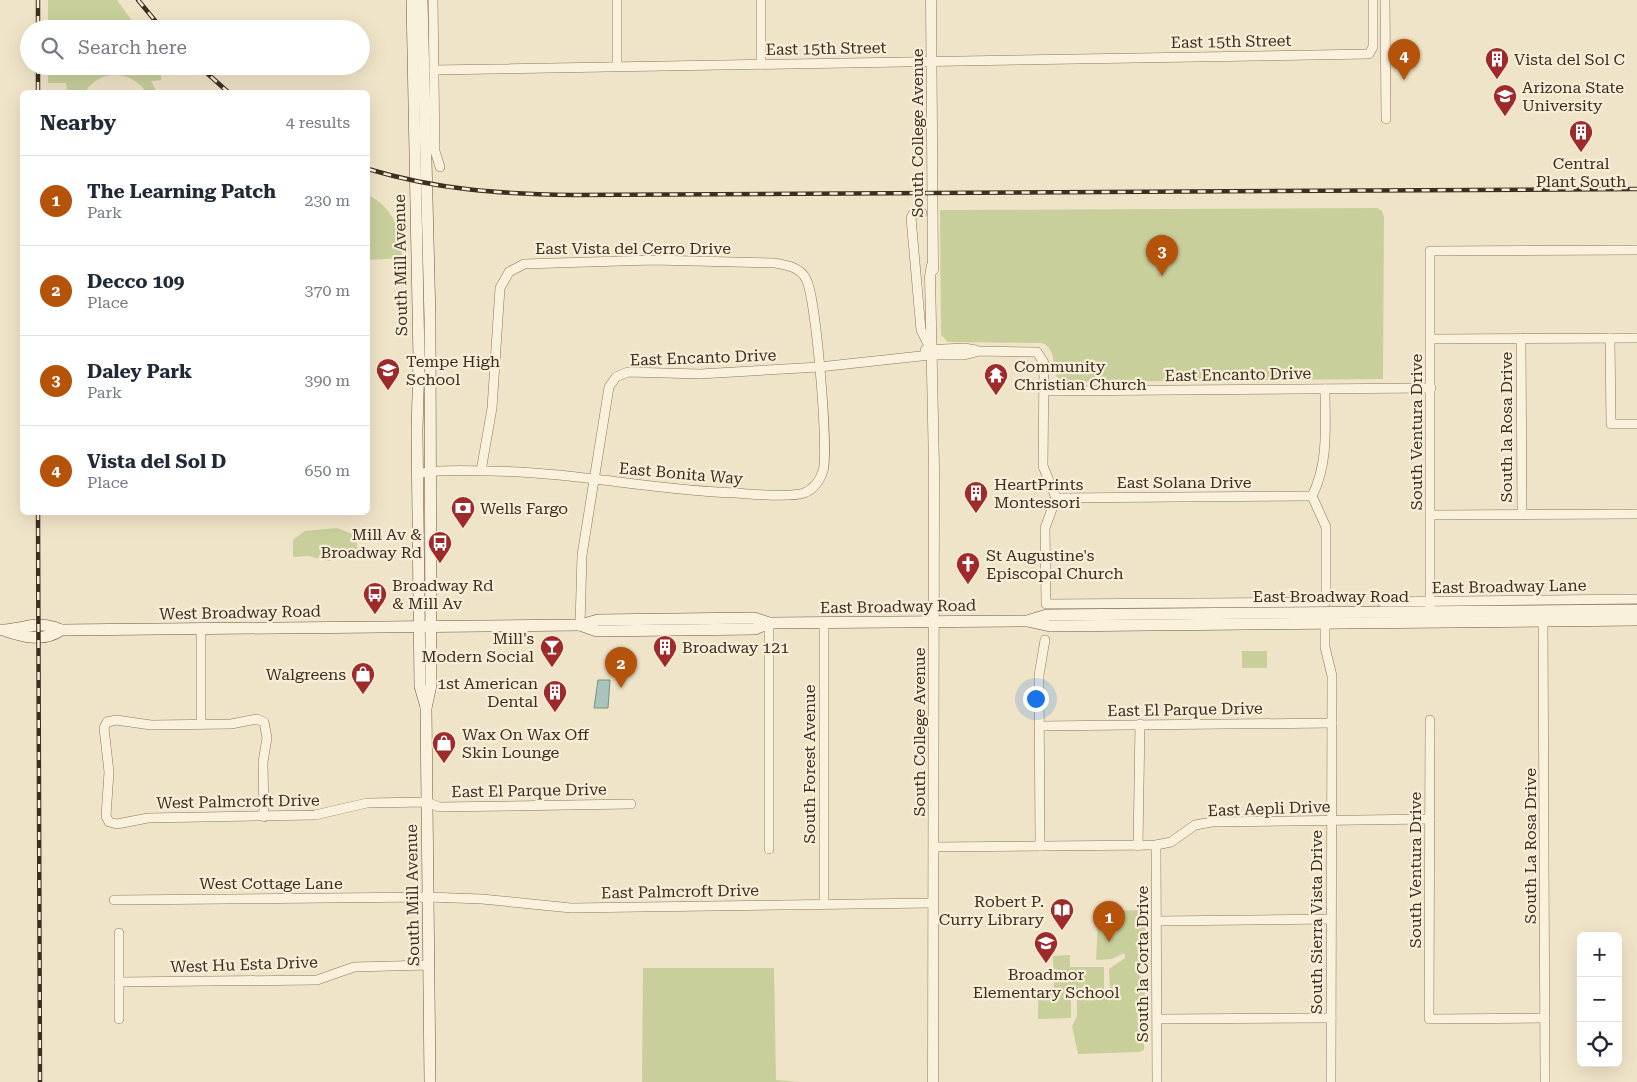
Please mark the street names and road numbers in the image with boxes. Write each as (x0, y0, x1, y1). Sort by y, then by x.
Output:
street label: East 15th Street (1170, 31, 1292, 52)
street label: East 15th Street (765, 38, 887, 59)
street label: South College Avenue (908, 48, 927, 218)
street label: South Mill Avenue (390, 194, 411, 336)
street label: East Vista del Cerro Drive (535, 239, 731, 258)
street label: East Encanto Drive (629, 345, 777, 370)
street label: South la Rosa Drive (1497, 351, 1516, 502)
street label: South Ventura Drive (1407, 353, 1426, 510)
street label: East Encanto Drive (1165, 364, 1312, 385)
street label: East Bonita Way (618, 459, 744, 488)
street label: East Solana Drive (1116, 473, 1252, 492)
street label: East Broadway Lane (1431, 576, 1587, 597)
street label: East Broadway Road (1253, 587, 1409, 606)
street label: East Broadway Road (820, 596, 976, 617)
street label: West Broadway Road (159, 602, 321, 623)
street label: South College Avenue (910, 647, 929, 817)
street label: South Forest Avenue (800, 684, 819, 844)
street label: East El Parque Drive (1107, 699, 1263, 720)
street label: South La Rosa Drive (1521, 768, 1540, 924)
street label: East El Parque Drive (451, 780, 607, 801)
street label: West Palmcroft Drive (156, 791, 320, 812)
street label: South Ventura Drive (1406, 791, 1425, 948)
street label: East Aepli Drive (1207, 797, 1331, 820)
street label: South Mill Avenue (402, 824, 423, 966)
street label: South Sierra Vista Drive (1307, 830, 1326, 1014)
street label: West Cottage Lane (199, 874, 343, 893)
street label: East Palmcroft Drive (601, 881, 759, 902)
street label: South la Corta Drive (1133, 885, 1152, 1042)
street label: West Hu Esta Drive (170, 952, 318, 977)

